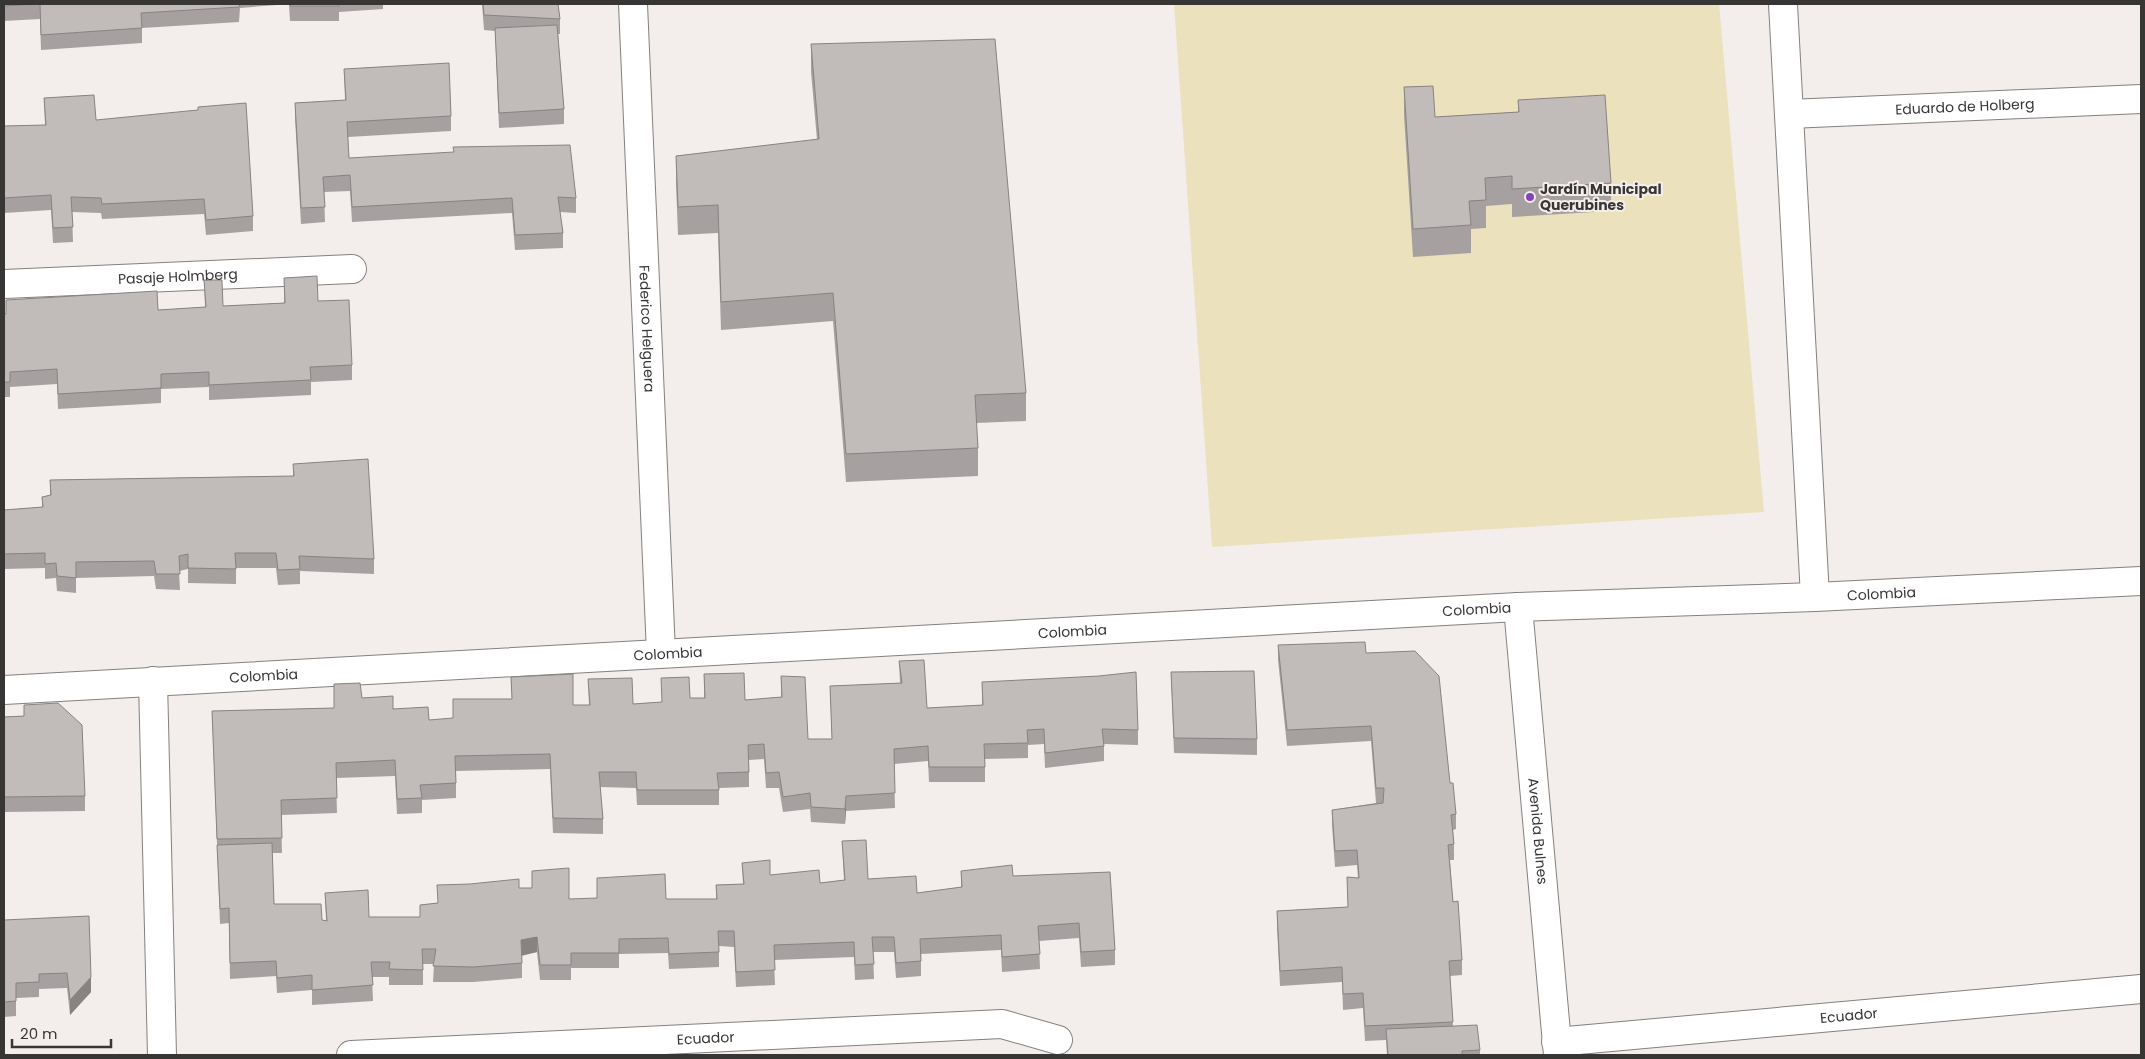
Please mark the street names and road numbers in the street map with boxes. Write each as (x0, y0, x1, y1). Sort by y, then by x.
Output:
street label: Eduardo de Holberg (1895, 94, 2035, 119)
street label: Pasaje Holmberg (118, 264, 238, 289)
street label: Federico Helguera (634, 265, 660, 393)
street label: Colombia (1847, 582, 1916, 605)
street label: Colombia (1442, 597, 1512, 621)
street label: Colombia (1037, 620, 1107, 643)
street label: Colombia (633, 642, 703, 665)
street label: Colombia (229, 664, 299, 688)
street label: Avenida Bulnes (1523, 777, 1553, 885)
street label: Ecuador (1819, 1003, 1878, 1028)
street label: Ecuador (676, 1027, 735, 1049)

